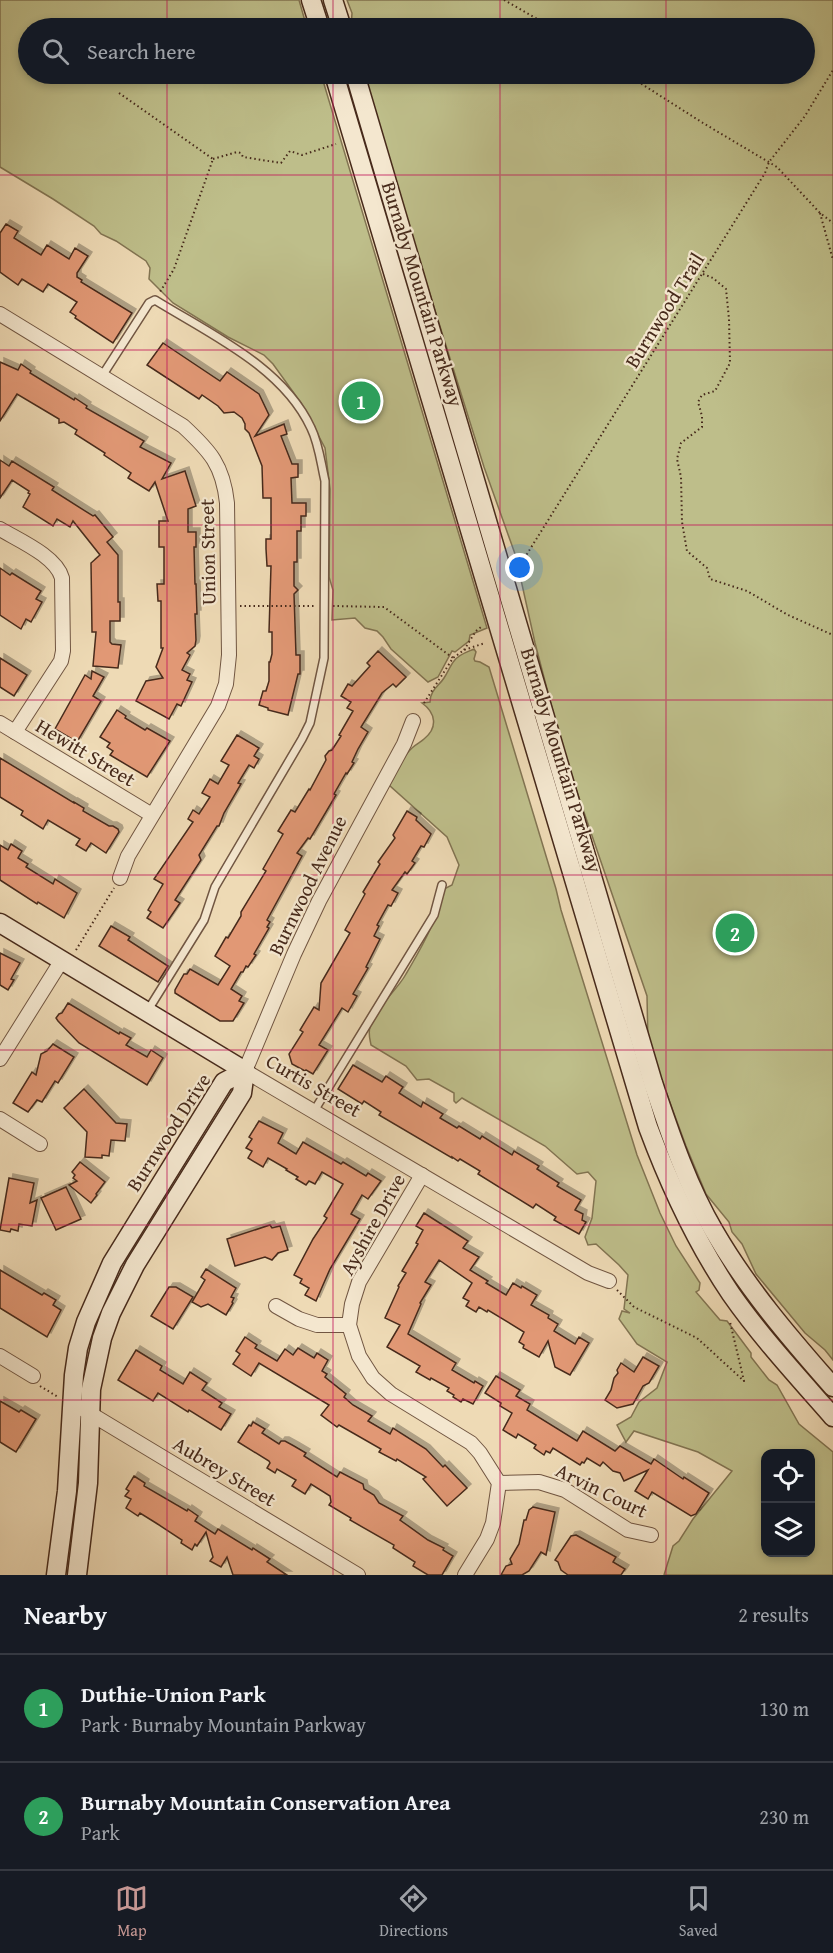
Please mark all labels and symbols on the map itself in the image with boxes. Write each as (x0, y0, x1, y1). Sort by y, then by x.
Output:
street label: Burnaby Mountain Parkway (375, 178, 471, 410)
street label: Burnwood Trail (617, 246, 711, 373)
pin: 1 (342, 378, 380, 424)
street label: Union Street (192, 499, 222, 605)
your location (505, 553, 534, 582)
street label: Burnaby Mountain Parkway (514, 644, 610, 876)
street label: Hewitt Street (31, 711, 141, 793)
street label: Burnwood Avenue (261, 810, 353, 960)
pin: 2 (716, 910, 754, 956)
street label: Curtis Street (261, 1046, 367, 1124)
street label: Burnwood Drive (119, 1067, 217, 1197)
street label: Ayshire Drive (332, 1168, 412, 1280)
street label: Aubrey Street (168, 1429, 282, 1513)
street label: Arvin Court (551, 1455, 653, 1525)

